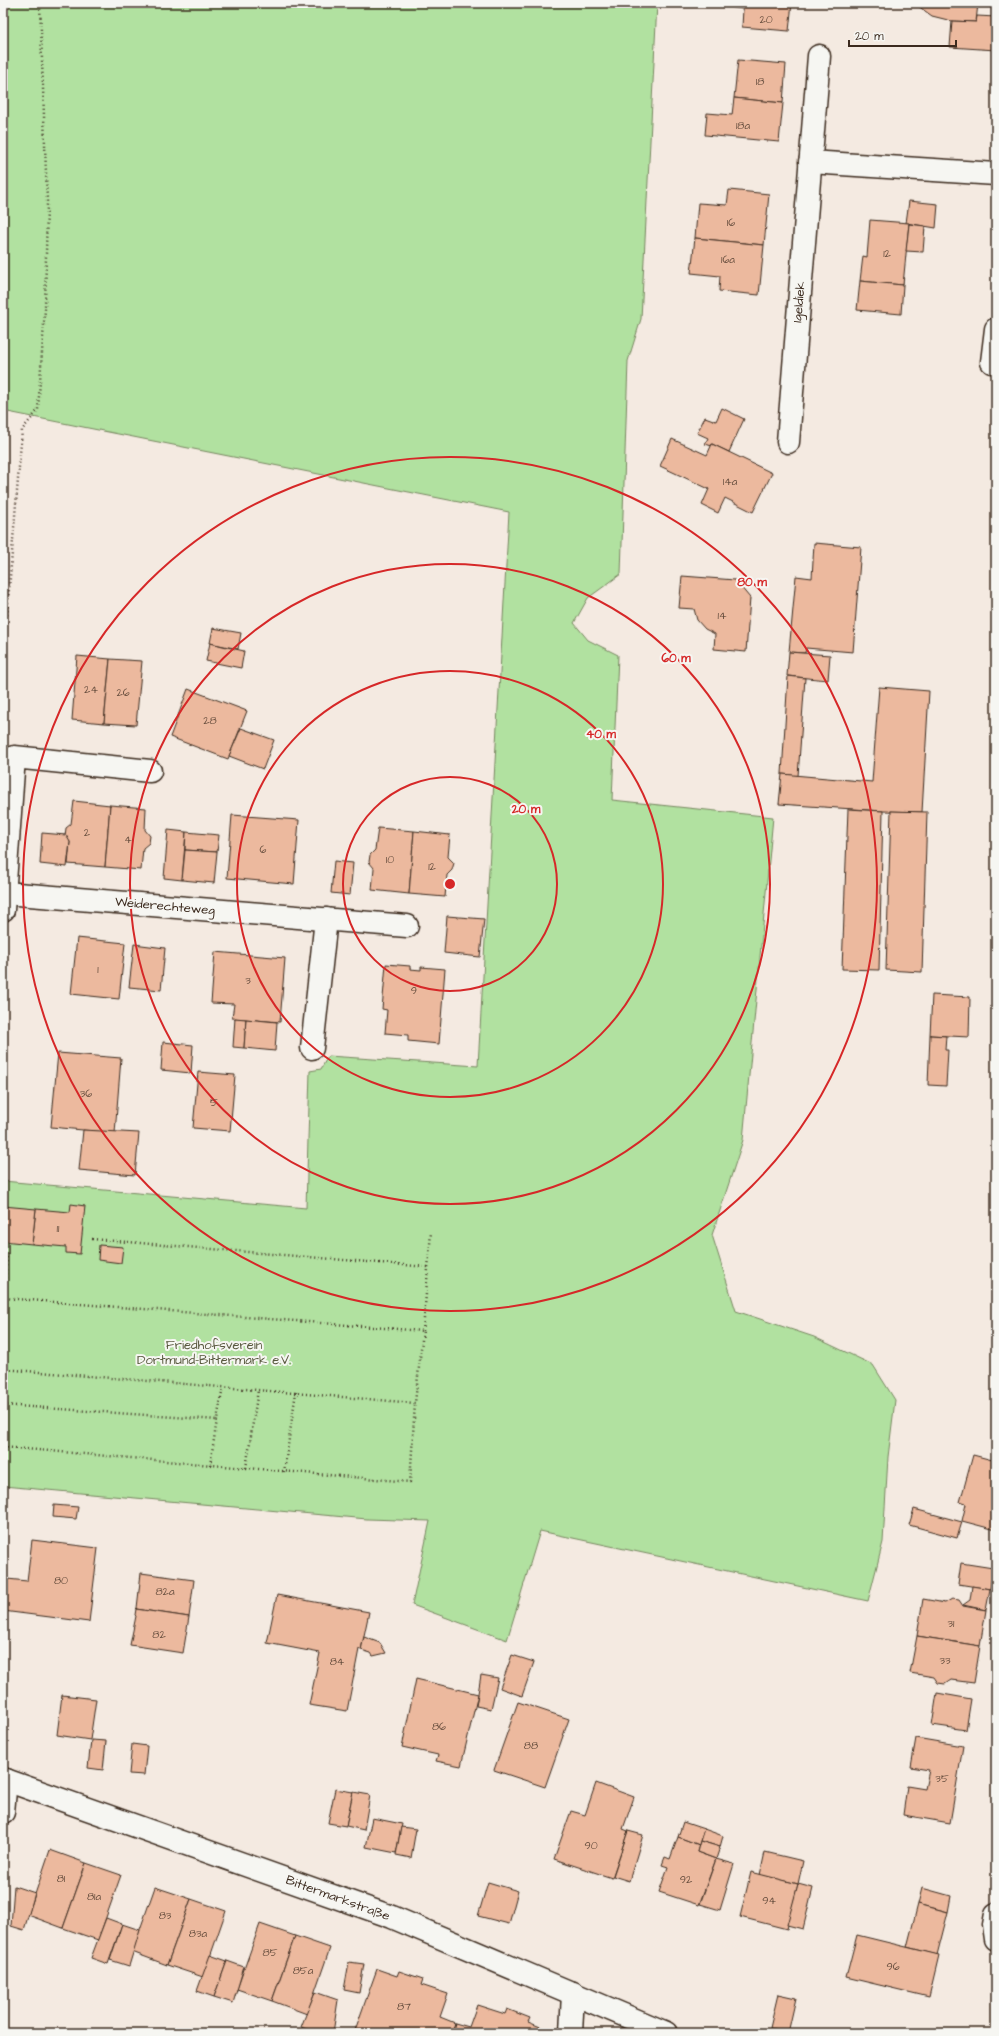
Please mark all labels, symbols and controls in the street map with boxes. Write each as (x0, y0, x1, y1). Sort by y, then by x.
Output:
house number: 20 (759, 12, 773, 27)
scale bar (849, 22, 956, 48)
text: 20 m (855, 28, 884, 45)
house number: 18 (756, 74, 764, 89)
house number: 18a (736, 118, 750, 133)
house number: 16 (727, 215, 735, 230)
house number: 12 (883, 246, 892, 261)
house number: 16a (721, 252, 735, 267)
street label: Igeldiek (788, 281, 811, 323)
house number: 14a (723, 474, 738, 489)
text: 80 m (737, 574, 767, 591)
house number: 14 (718, 608, 727, 623)
text: 60 m (661, 650, 691, 667)
house number: 24 (84, 682, 98, 697)
house number: 26 (116, 685, 130, 700)
house number: 28 (203, 713, 217, 728)
text: 40 m (586, 726, 617, 743)
text: 20 m (511, 801, 541, 818)
house number: 2 (84, 825, 91, 840)
house number: 4 (124, 832, 132, 847)
house number: 6 (260, 842, 267, 857)
house number: 10 (386, 852, 394, 867)
house number: 12 (428, 859, 437, 874)
centre of rings (443, 877, 457, 891)
street label: Weiderechteweg (114, 893, 216, 920)
house number: 1 (97, 962, 99, 977)
house number: 3 (245, 973, 251, 988)
house number: 9 (411, 983, 417, 998)
house number: 36 (80, 1086, 92, 1101)
house number: 5 (210, 1095, 218, 1110)
house number: 11 (57, 1221, 60, 1236)
park label: Friedhofsverein Dortmund-Bittermark e.V. (137, 1336, 291, 1369)
house number: 80 (54, 1573, 68, 1588)
house number: 82a (155, 1584, 175, 1599)
house number: 31 (947, 1616, 955, 1631)
house number: 82 (152, 1627, 166, 1642)
house number: 33 (939, 1653, 951, 1668)
house number: 84 (330, 1654, 345, 1669)
house number: 86 (432, 1719, 446, 1734)
house number: 88 (524, 1738, 538, 1753)
house number: 35 (935, 1771, 949, 1786)
house number: 90 (584, 1838, 598, 1853)
house number: 81 (57, 1871, 66, 1886)
street label: Bittermarkstraße (283, 1871, 393, 1925)
house number: 92 (680, 1872, 693, 1887)
house number: 81a (87, 1889, 101, 1904)
house number: 94 (762, 1893, 776, 1908)
house number: 83 (159, 1908, 172, 1923)
house number: 83a (189, 1926, 208, 1941)
house number: 85 (263, 1945, 278, 1960)
house number: 96 (886, 1959, 900, 1974)
house number: 85a (293, 1963, 314, 1978)
house number: 87 (397, 1999, 411, 2014)

